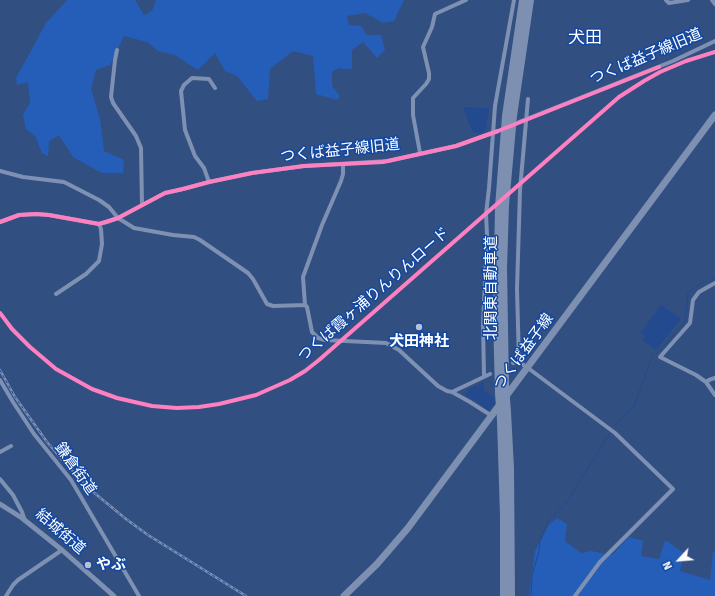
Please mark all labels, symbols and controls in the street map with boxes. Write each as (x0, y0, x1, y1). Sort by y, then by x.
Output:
street label: つくば益子線旧道 (587, 25, 705, 89)
district label: 犬田 (568, 29, 602, 49)
street label: つくば益子線旧道 (279, 136, 401, 166)
street label: つくば霞ヶ浦りんりんロード (295, 224, 453, 366)
street label: 北関東自動車道 (483, 236, 501, 340)
street label: つくば益子線 (490, 310, 558, 394)
marker: 犬田神社 (414, 322, 424, 332)
place label: 犬田神社 (389, 333, 449, 351)
street label: 鎌倉街道 (50, 439, 100, 499)
street label: 結城街道 (31, 506, 89, 558)
north arrow (659, 540, 699, 580)
place label: やぶ (96, 556, 126, 574)
text: N (660, 559, 675, 572)
marker: やぶ (83, 560, 93, 570)

